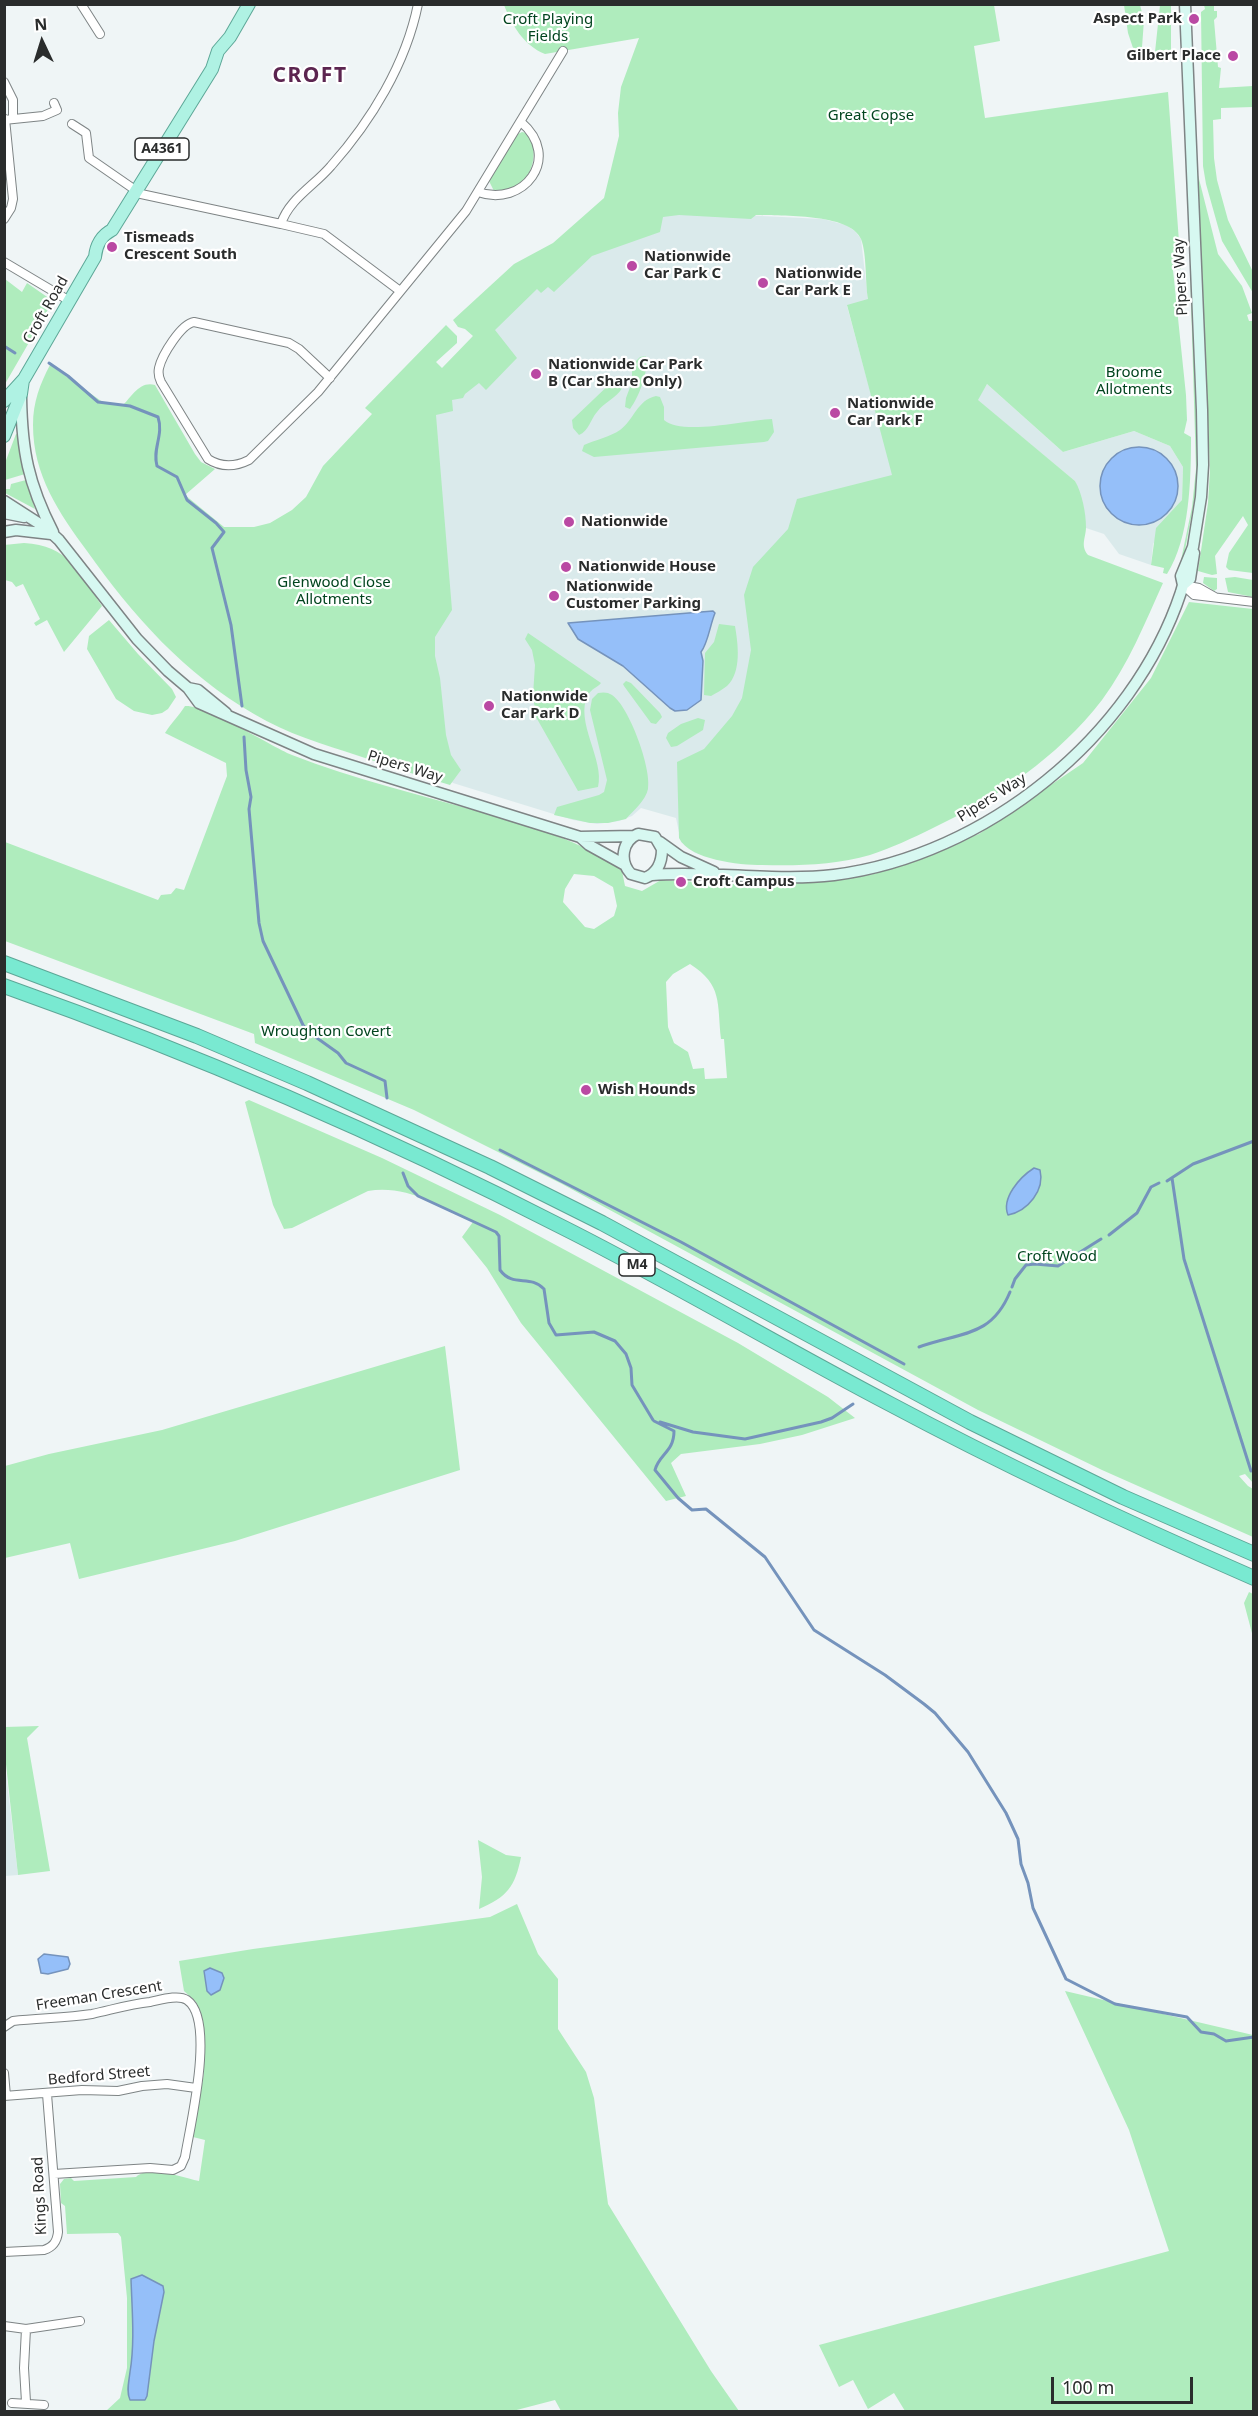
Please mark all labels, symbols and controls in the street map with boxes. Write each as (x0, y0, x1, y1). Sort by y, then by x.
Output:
place label: Aspect Park (1093, 10, 1182, 28)
park label: Croft Playing Fields (503, 11, 593, 46)
north arrow (12, 12, 72, 72)
marker: Aspect Park (1187, 12, 1201, 26)
text: N (33, 13, 48, 35)
place label: Gilbert Place (1126, 47, 1221, 65)
marker: Gilbert Place (1226, 49, 1240, 63)
district label: CROFT (272, 63, 348, 89)
park label: Great Copse (828, 107, 914, 125)
road number: A4361 (135, 138, 189, 160)
place label: Tismeads Crescent South (124, 229, 237, 264)
street label: Pipers Way (1170, 238, 1192, 316)
marker: Tismeads Crescent South (105, 240, 119, 254)
place label: Nationwide Car Park C (644, 248, 731, 283)
marker: Nationwide Car Park C (625, 259, 639, 273)
place label: Nationwide Car Park E (775, 265, 862, 300)
street label: Croft Road (19, 273, 73, 347)
marker: Nationwide Car Park E (756, 276, 770, 290)
place label: Nationwide Car Park B (Car Share Only) (548, 356, 702, 391)
park label: Broome Allotments (1096, 364, 1172, 399)
marker: Nationwide Car Park B (Car Share Only) (529, 367, 543, 381)
place label: Nationwide Car Park F (847, 395, 934, 430)
marker: Nationwide Car Park F (828, 406, 842, 420)
place label: Nationwide (581, 513, 668, 531)
marker: Nationwide (562, 515, 576, 529)
place label: Nationwide House (578, 558, 716, 576)
marker: Nationwide House (559, 560, 573, 574)
park label: Glenwood Close Allotments (277, 574, 391, 609)
place label: Nationwide Customer Parking (566, 578, 701, 613)
marker: Nationwide Customer Parking (547, 589, 561, 603)
place label: Nationwide Car Park D (501, 688, 588, 723)
marker: Nationwide Car Park D (482, 699, 496, 713)
street label: Pipers Way (365, 747, 445, 787)
street label: Pipers Way (954, 770, 1030, 826)
place label: Croft Campus (693, 873, 795, 891)
marker: Croft Campus (674, 875, 688, 889)
park label: Wroughton Covert (261, 1023, 391, 1041)
place label: Wish Hounds (598, 1081, 696, 1099)
marker: Wish Hounds (579, 1083, 593, 1097)
park label: Croft Wood (1017, 1248, 1097, 1266)
road number: M4 (619, 1254, 655, 1276)
street label: Freeman Crescent (35, 1977, 163, 2015)
street label: Bedford Street (47, 2063, 151, 2089)
street label: Kings Road (29, 2156, 51, 2236)
scale bar (1054, 2365, 1196, 2403)
text: 100 m (1062, 2375, 1114, 2399)

